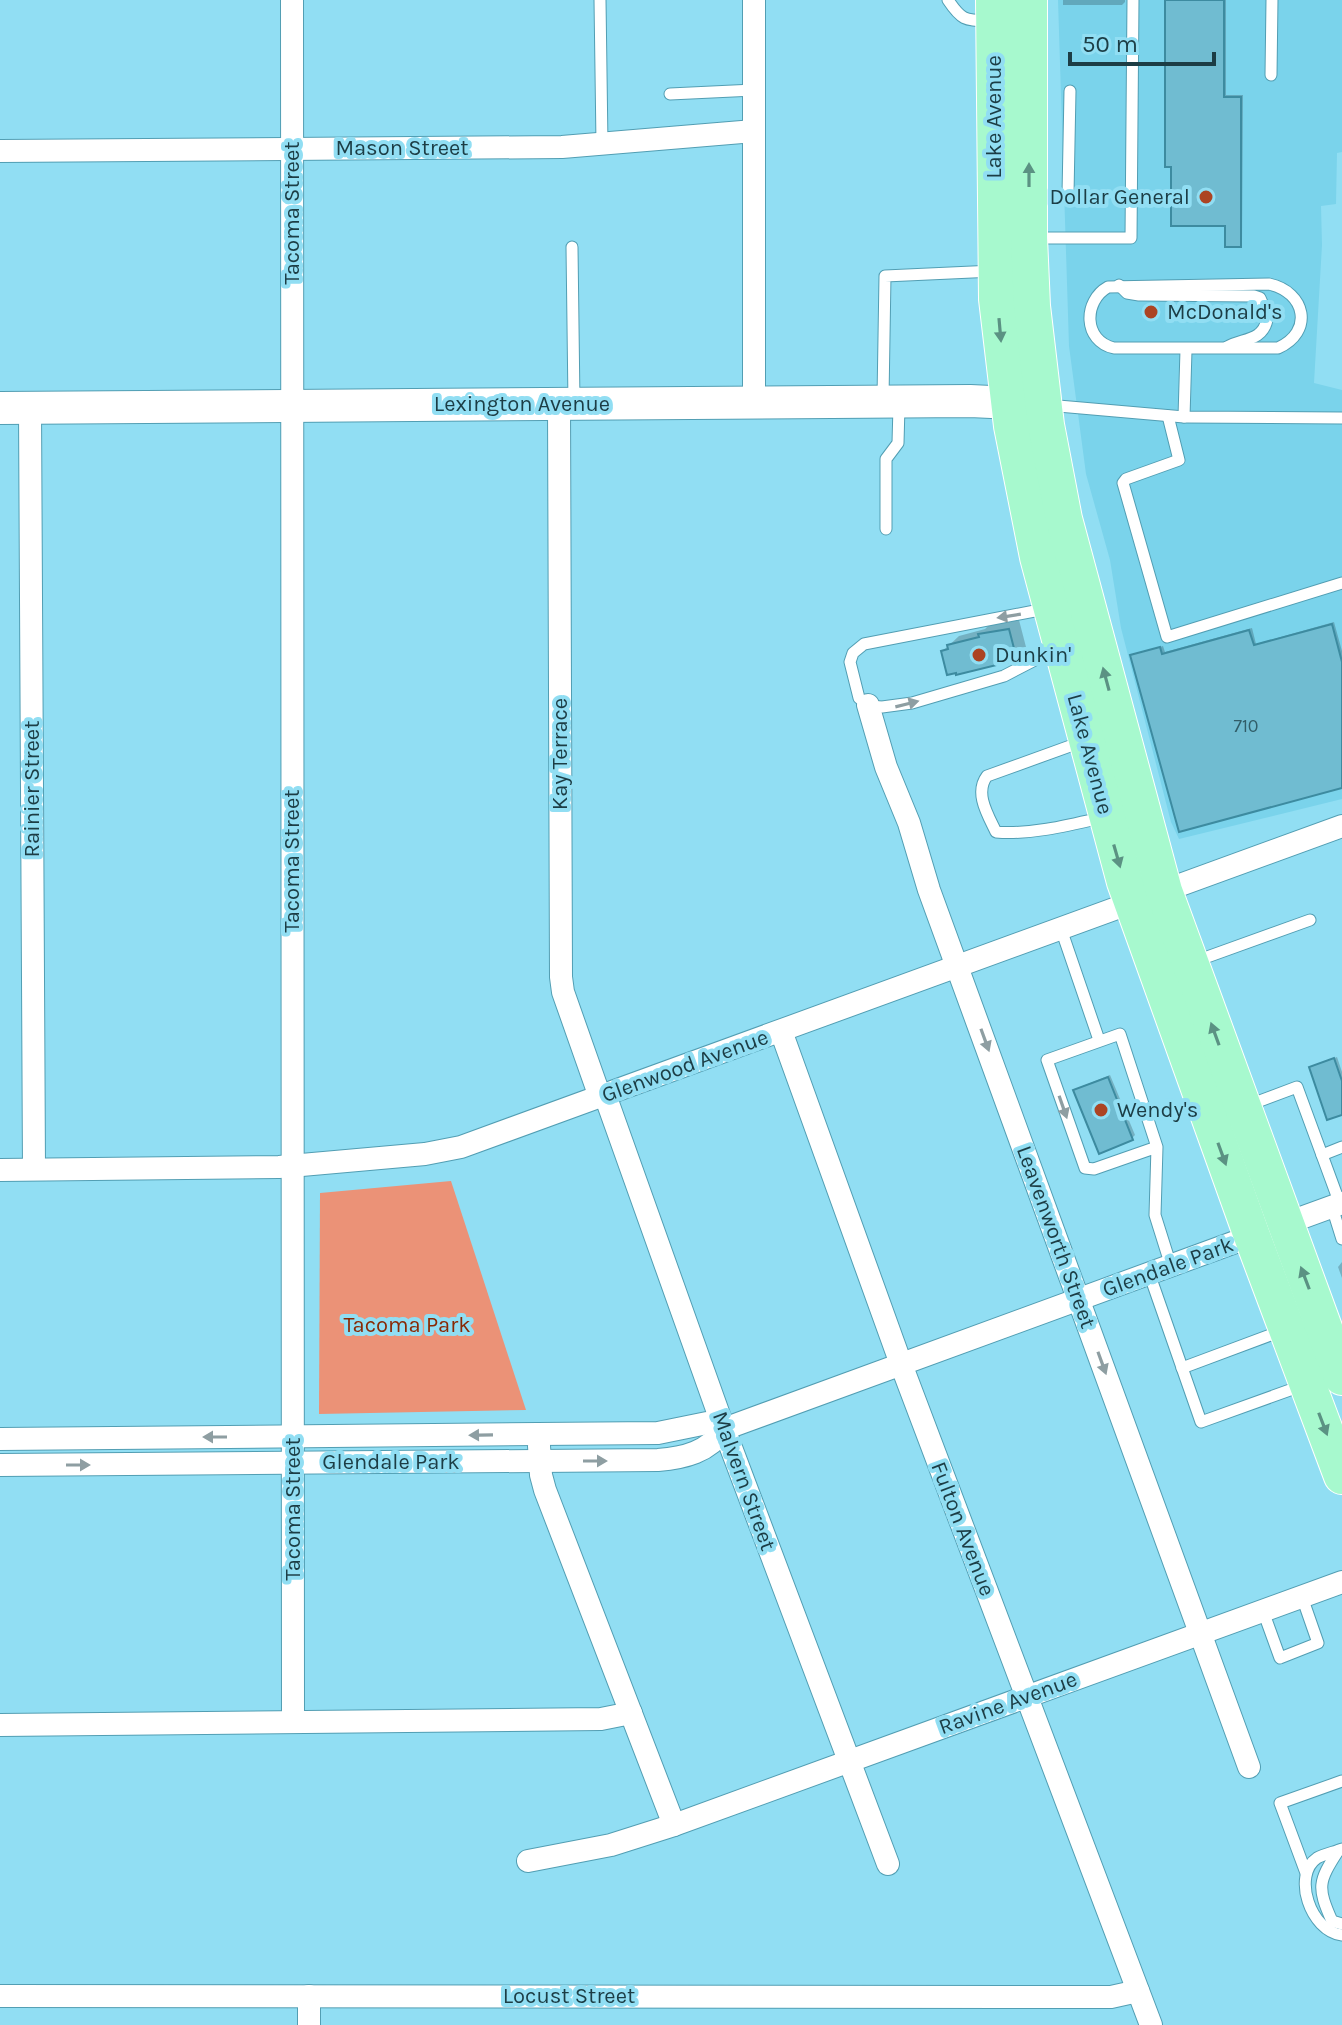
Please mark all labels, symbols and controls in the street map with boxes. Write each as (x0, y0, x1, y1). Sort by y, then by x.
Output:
scale bar (1070, 16, 1214, 66)
text: 50 m (1082, 30, 1138, 58)
street label: Lake Avenue (981, 55, 1007, 179)
street label: Mason Street (335, 135, 469, 161)
street label: Tacoma Street (279, 142, 305, 284)
one-way arrow (1023, 162, 1035, 187)
place label: Dollar General (1050, 184, 1190, 210)
marker: Dollar General (1197, 188, 1215, 206)
place label: McDonald's (1167, 299, 1283, 325)
marker: McDonald's (1142, 303, 1160, 321)
one-way arrow (993, 318, 1006, 343)
street label: Lexington Avenue (434, 391, 610, 417)
one-way arrow (996, 610, 1021, 623)
place label: Dunkin' (995, 642, 1071, 668)
marker: Dunkin' (970, 646, 988, 664)
one-way arrow (1099, 666, 1111, 691)
street label: Lake Avenue (1061, 691, 1119, 817)
one-way arrow (895, 697, 920, 710)
street label: Kay Terrace (547, 698, 573, 810)
house number: 710 (1233, 715, 1259, 737)
street label: Rainier Street (19, 721, 45, 857)
street label: Tacoma Street (279, 790, 305, 932)
one-way arrow (1112, 843, 1124, 868)
one-way arrow (1209, 1022, 1221, 1046)
street label: Glenwood Avenue (598, 1024, 772, 1108)
one-way arrow (979, 1028, 991, 1052)
one-way arrow (1058, 1095, 1070, 1119)
place label: Wendy's (1117, 1097, 1198, 1123)
marker: Wendy's (1092, 1101, 1110, 1119)
street label: Leavenworth Street (1011, 1142, 1101, 1332)
one-way arrow (1216, 1142, 1229, 1166)
street label: Glendale Park (1099, 1231, 1237, 1303)
one-way arrow (1298, 1266, 1311, 1290)
park label: Tacoma Park (343, 1312, 471, 1338)
one-way arrow (1096, 1351, 1109, 1375)
street label: Malvern Street (707, 1408, 781, 1554)
one-way arrow (1317, 1412, 1330, 1436)
one-way arrow (468, 1429, 493, 1441)
one-way arrow (202, 1431, 227, 1443)
street label: Tacoma Street (280, 1438, 306, 1580)
street label: Glendale Park (322, 1449, 460, 1475)
one-way arrow (583, 1454, 608, 1467)
street label: Fulton Avenue (925, 1458, 1001, 1600)
one-way arrow (66, 1459, 91, 1471)
street label: Ravine Avenue (935, 1666, 1081, 1740)
street label: Locust Street (503, 1983, 635, 2009)

